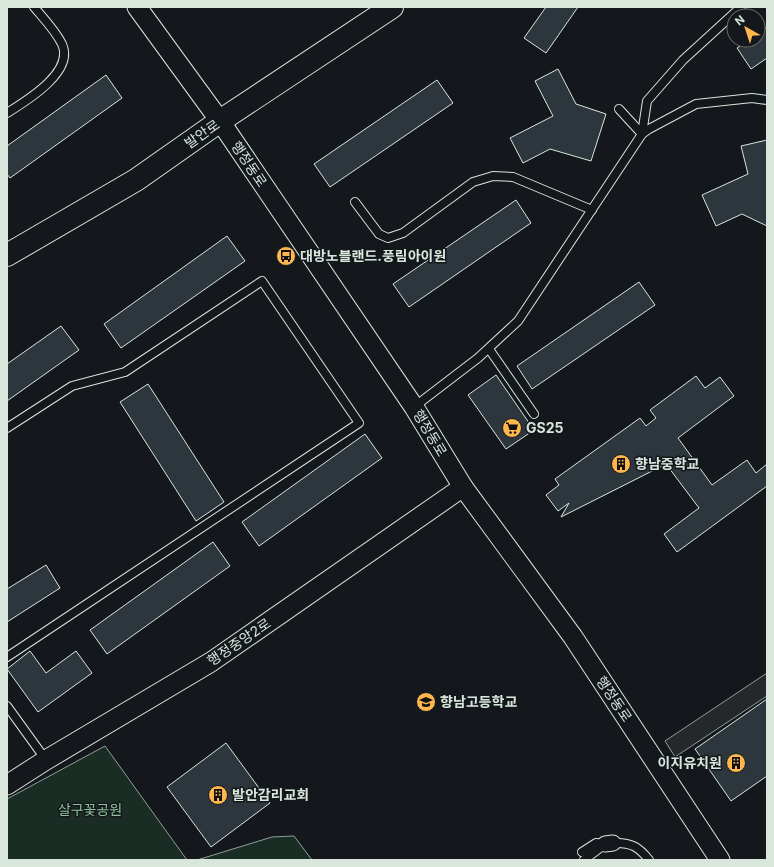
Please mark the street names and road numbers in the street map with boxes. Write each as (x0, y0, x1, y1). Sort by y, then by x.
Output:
street label: 발안로 (181, 115, 223, 152)
street label: 행정동로 (228, 138, 271, 190)
street label: 행정동로 (410, 406, 451, 459)
street label: 행정중앙2로 (204, 614, 274, 669)
street label: 행정동로 (593, 673, 636, 725)

